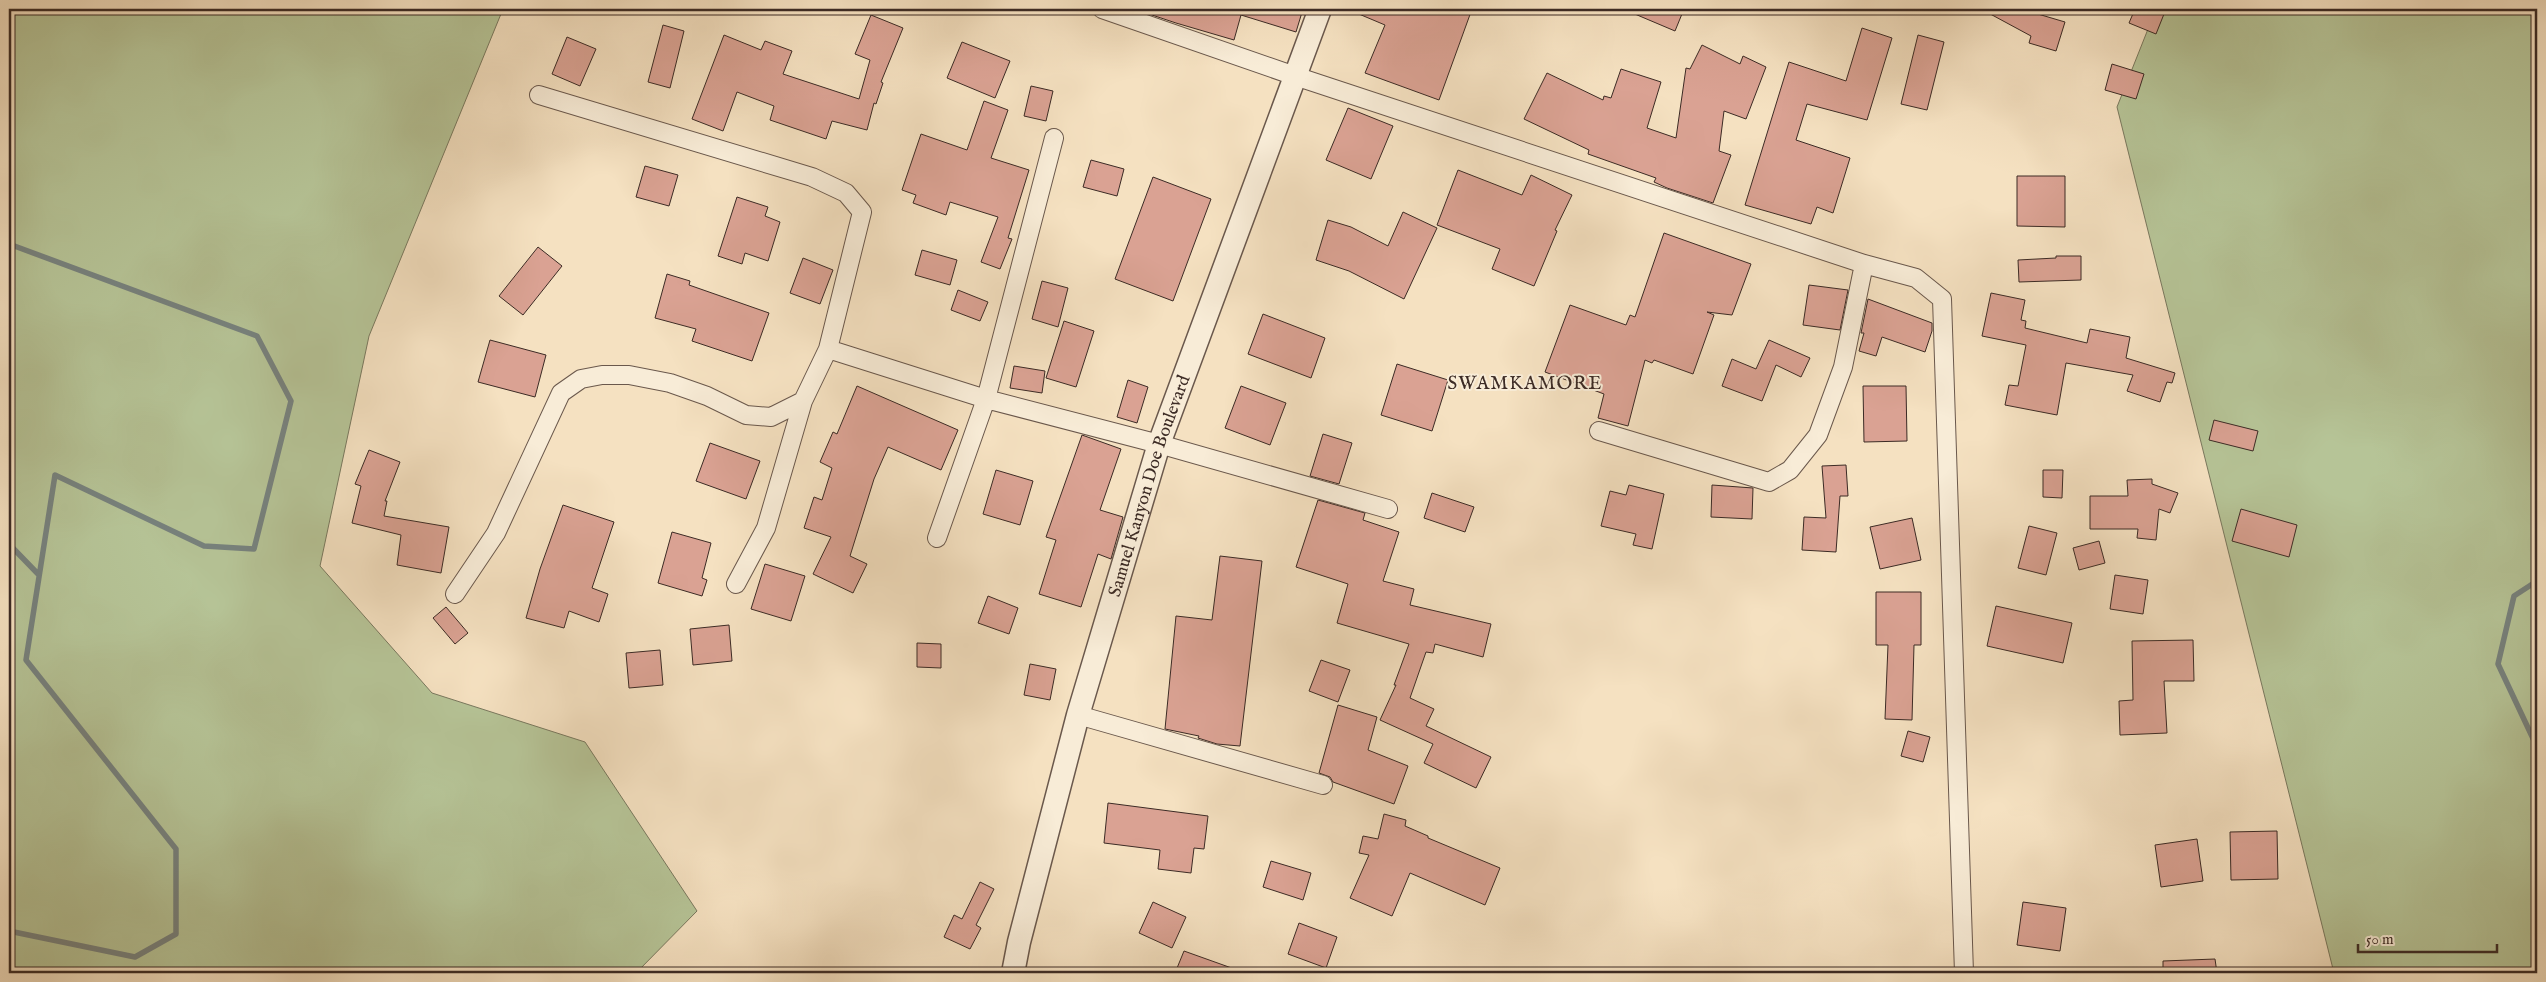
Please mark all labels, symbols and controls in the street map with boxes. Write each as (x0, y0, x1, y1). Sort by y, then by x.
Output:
street label: Samuel Kanyon Doe Boulevard (1104, 372, 1197, 600)
district label: SWAMKAMORE (1448, 372, 1603, 396)
scale bar (2358, 922, 2497, 954)
text: 50 m (2366, 930, 2394, 949)

